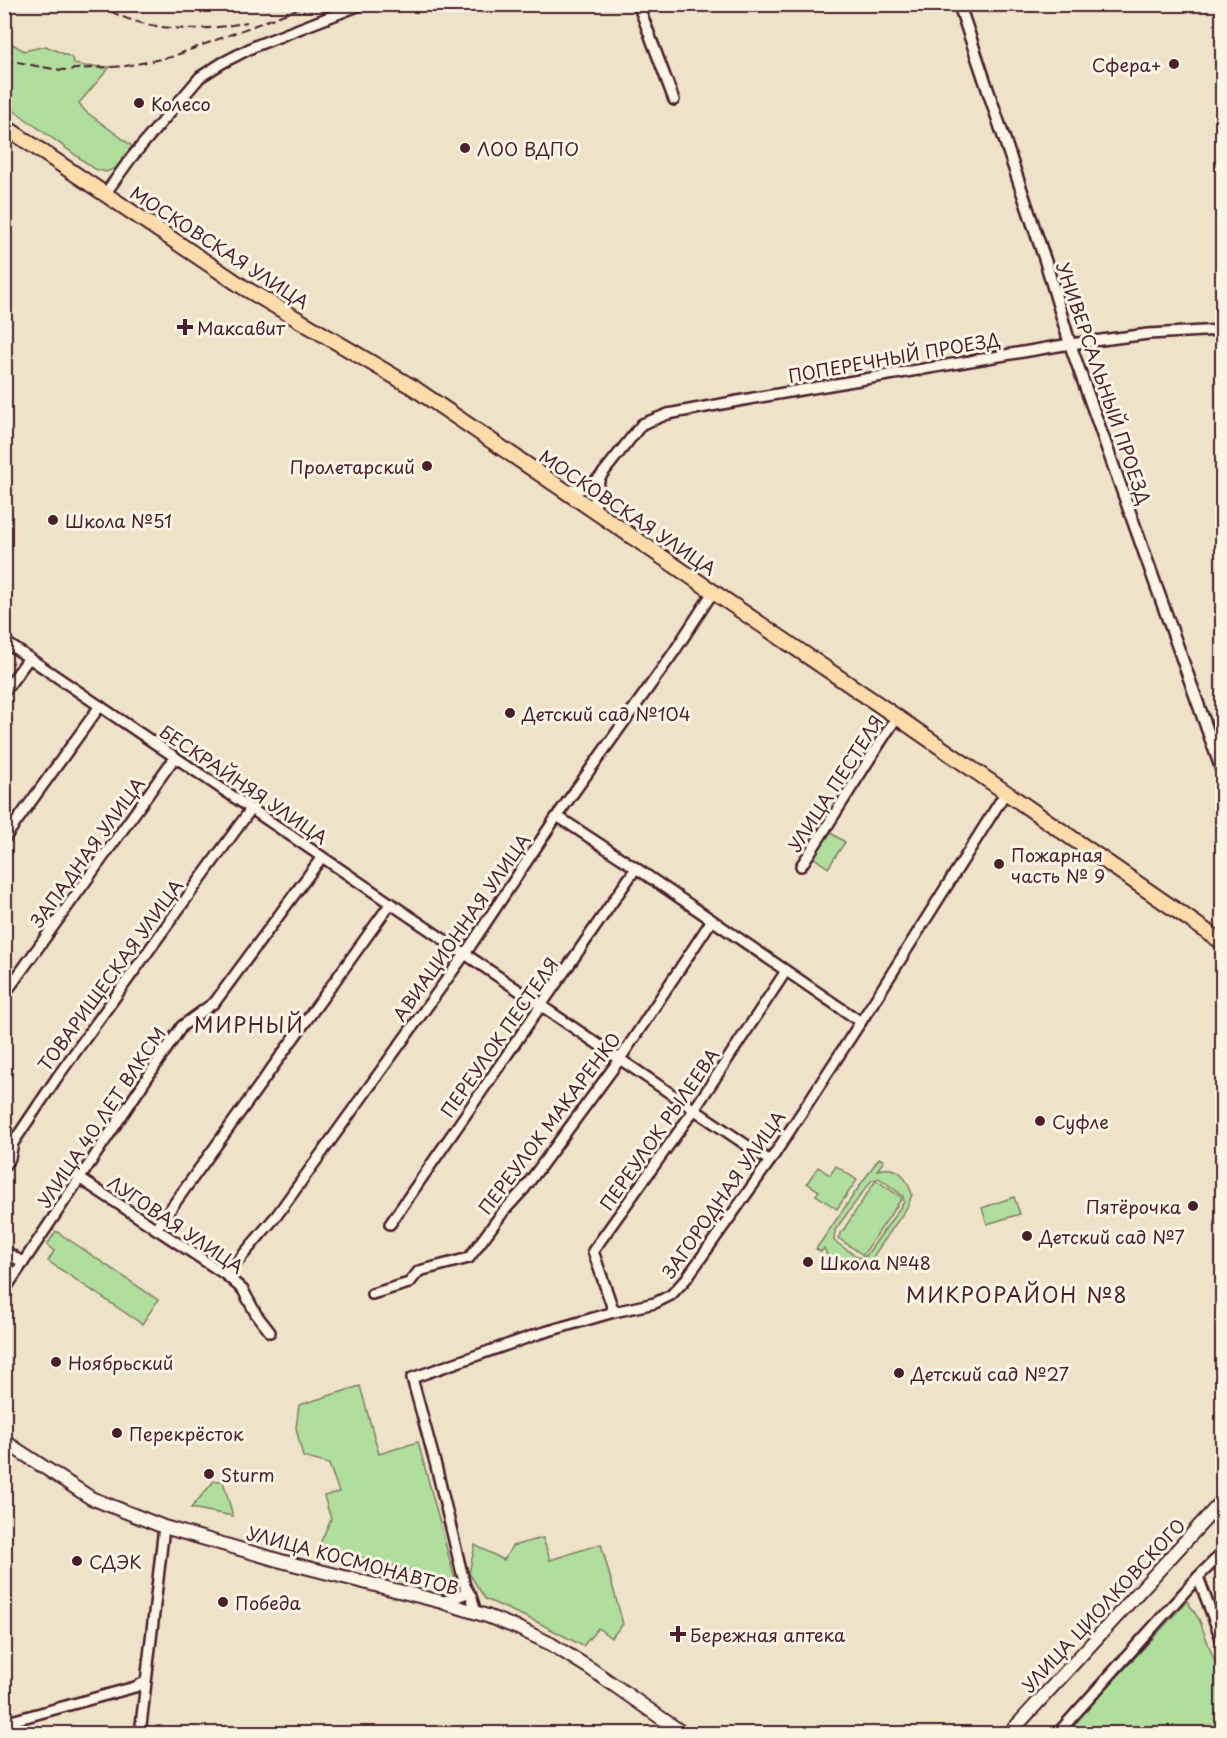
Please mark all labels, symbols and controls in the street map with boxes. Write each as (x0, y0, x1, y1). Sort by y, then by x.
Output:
place label: Сфера+ (1092, 51, 1162, 78)
marker: Сфера+ (1167, 57, 1181, 71)
place label: Колесо (151, 90, 211, 117)
marker: Колесо (132, 96, 146, 110)
place label: ЛОО ВДПО (477, 135, 579, 162)
marker: ЛОО ВДПО (458, 141, 472, 155)
street label: МОСКОВСКАЯ УЛИЦА (125, 179, 315, 315)
street label: УНИВЕРСАЛЬНЫЙ ПРОЕЗД (1050, 258, 1158, 508)
place label: Максавит (197, 314, 286, 341)
marker: Максавит (178, 320, 192, 334)
street label: ПОПЕРЕЧНЫЙ ПРОЕЗД (786, 325, 1002, 389)
street label: МОСКОВСКАЯ УЛИЦА (534, 443, 722, 582)
place label: Пролетарский (290, 453, 415, 480)
marker: Пролетарский (420, 459, 434, 473)
place label: Школа №51 (65, 507, 172, 534)
marker: Школа №51 (46, 513, 60, 527)
place label: Детский сад №104 (521, 700, 691, 727)
marker: Детский сад №104 (503, 706, 517, 720)
street label: УЛИЦА ПЕСТЕЛЯ (781, 709, 889, 857)
street label: БЕСКРАЙНЯЯ УЛИЦА (154, 718, 334, 851)
street label: ЗАПАДНАЯ УЛИЦА (23, 771, 151, 933)
street label: АВИАЦИОННАЯ УЛИЦА (386, 827, 536, 1026)
place label: Пожарная часть № 9 (1011, 841, 1105, 889)
marker: Пожарная часть № 9 (992, 857, 1006, 871)
street label: ТОВАРИЩЕСКАЯ УЛИЦА (31, 873, 189, 1077)
street label: ПЕРЕУЛОК ПЕСТЕЛЯ (434, 952, 564, 1122)
district label: МИРНЫЙ (194, 1008, 304, 1040)
street label: УЛИЦА 40 ЛЕТ ВЛКСМ (30, 1021, 172, 1213)
street label: ПЕРЕУЛОК МАКАРЕНКО (471, 1026, 627, 1220)
street label: ПЕРЕУЛОК РЫЛЕЕВА (593, 1043, 725, 1215)
street label: ЗАГОРОДНАЯ УЛИЦА (655, 1104, 791, 1283)
place label: Суфле (1052, 1108, 1109, 1135)
marker: Суфле (1033, 1114, 1047, 1128)
street label: ЛУГОВАЯ УЛИЦА (103, 1168, 250, 1280)
place label: Пятёрочка (1086, 1193, 1182, 1220)
marker: Пятёрочка (1186, 1199, 1200, 1213)
place label: Детский сад №7 (1038, 1223, 1185, 1250)
marker: Детский сад №7 (1020, 1229, 1034, 1243)
place label: Школа №48 (820, 1249, 931, 1276)
marker: Школа №48 (801, 1255, 815, 1269)
district label: МИКРОРАЙОН №8 (906, 1278, 1128, 1310)
place label: Ноябрьский (68, 1349, 173, 1376)
marker: Ноябрьский (49, 1355, 63, 1369)
place label: Детский сад №27 (910, 1360, 1069, 1387)
marker: Детский сад №27 (892, 1366, 906, 1380)
place label: Перекрёсток (129, 1420, 244, 1447)
marker: Перекрёсток (110, 1426, 124, 1440)
place label: Sturm (221, 1461, 275, 1488)
marker: Sturm (202, 1467, 216, 1481)
street label: УЛИЦА ЦИОЛКОВСКОГО (1015, 1512, 1191, 1698)
street label: УЛИЦА КОСМОНАВТОВ (244, 1519, 462, 1601)
place label: СДЭК (89, 1548, 142, 1575)
marker: СДЭК (70, 1554, 84, 1568)
place label: Победа (235, 1589, 302, 1616)
marker: Победа (216, 1595, 230, 1609)
place label: Бережная аптека (690, 1621, 846, 1648)
marker: Бережная аптека (671, 1627, 685, 1641)

